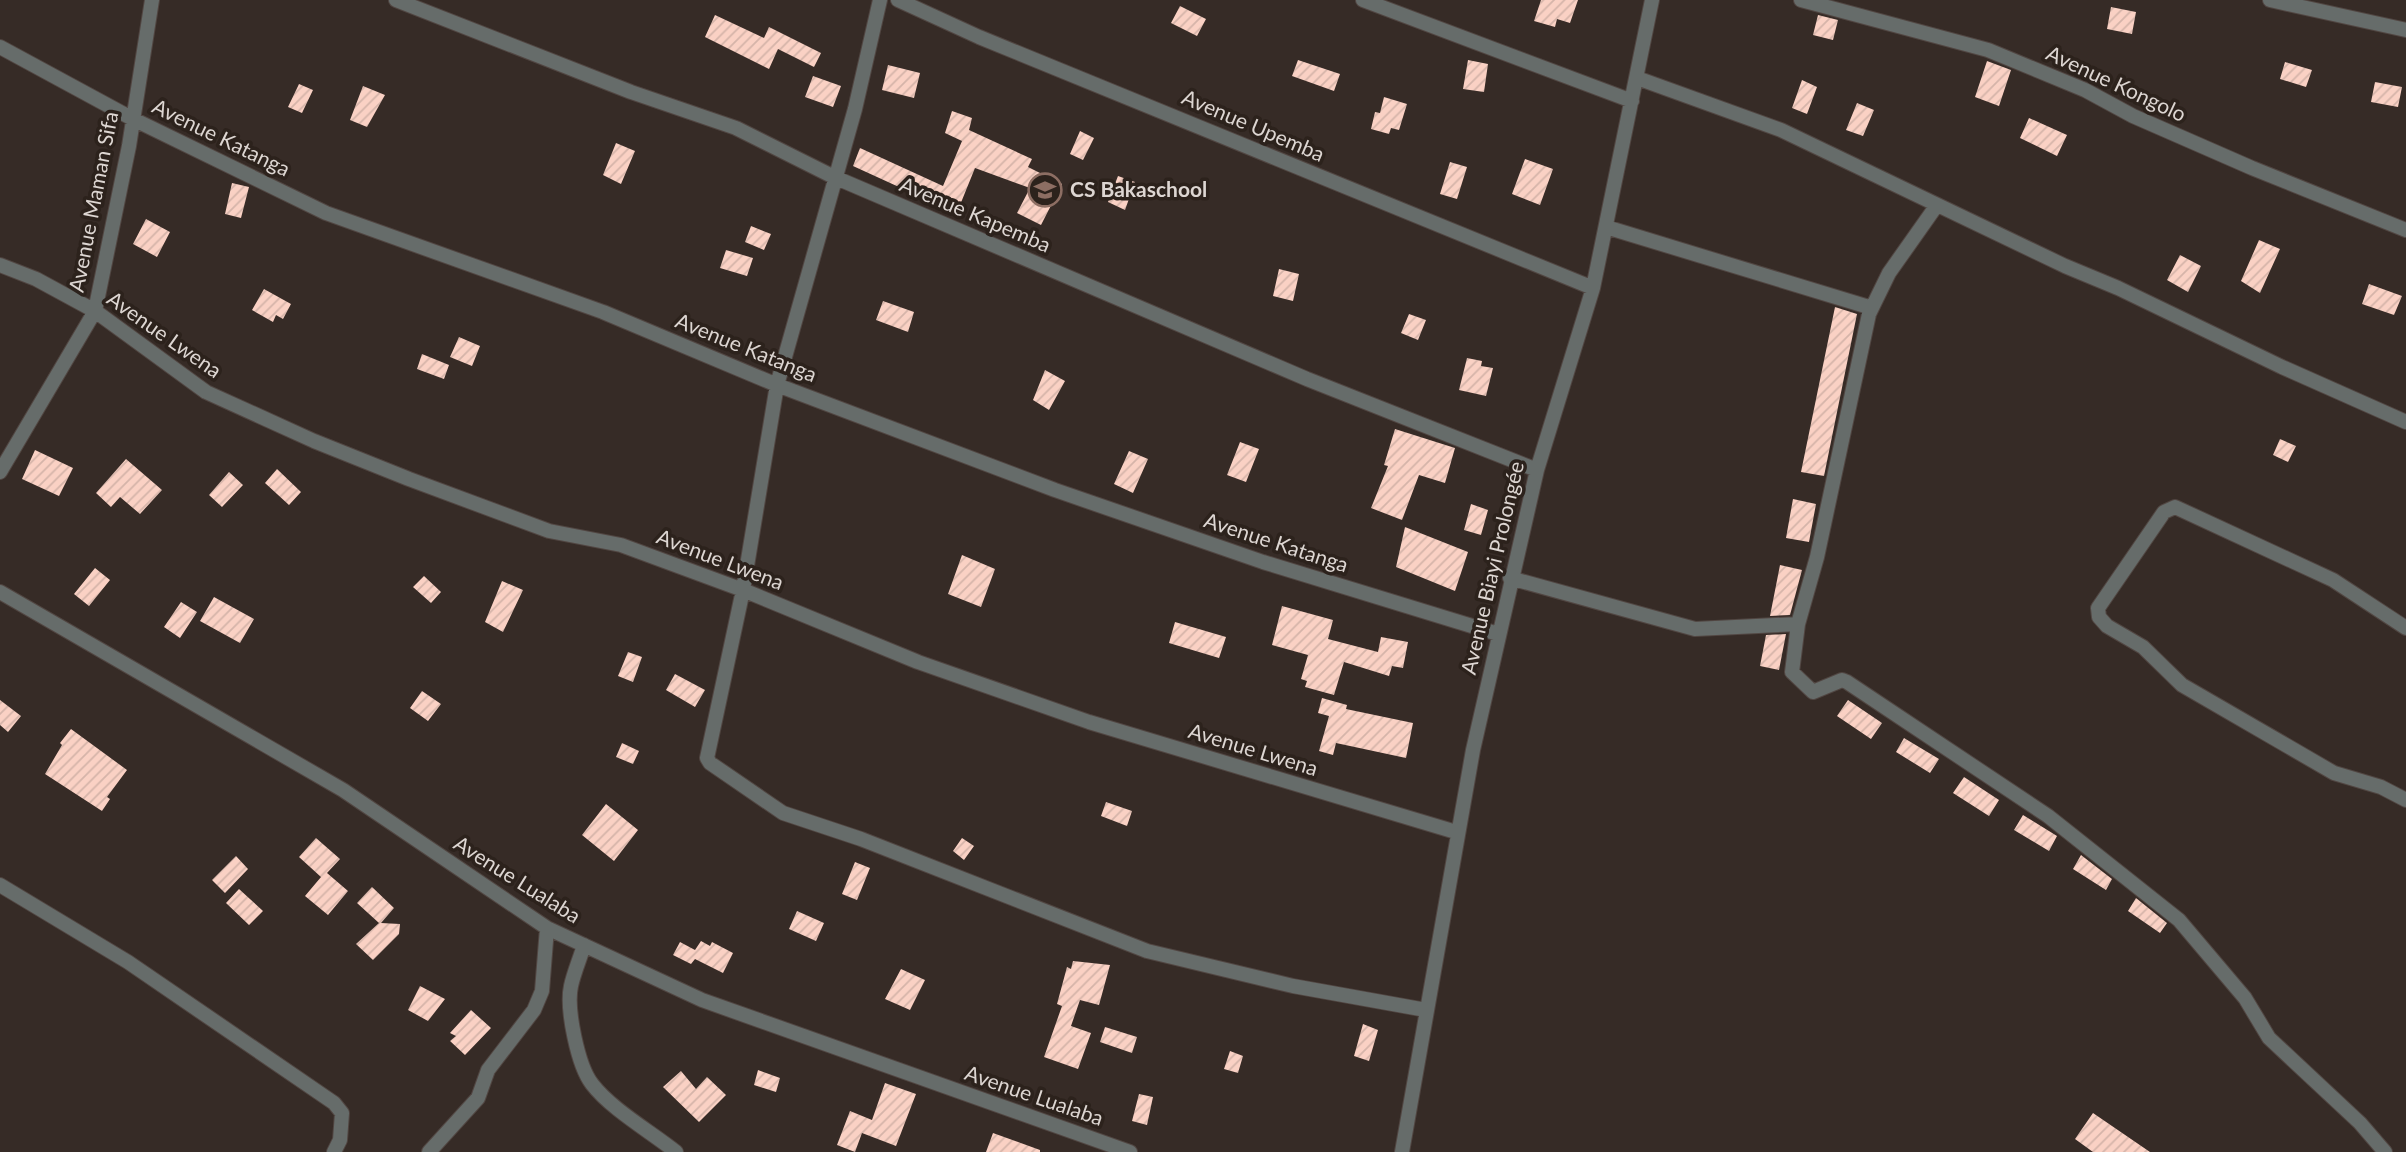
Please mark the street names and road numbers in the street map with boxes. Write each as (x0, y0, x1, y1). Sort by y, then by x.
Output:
street label: Avenue Kongolo (2043, 39, 2190, 126)
street label: Avenue Upemba (1179, 83, 1329, 166)
street label: Avenue Katanga (149, 93, 295, 181)
street label: Avenue Maman Sifa (63, 109, 122, 294)
street label: Avenue Kapemba (896, 171, 1055, 257)
street label: Avenue Lwena (103, 285, 227, 382)
street label: Avenue Katanga (672, 307, 821, 386)
street label: Avenue Biayi Prolongée (1455, 459, 1528, 677)
street label: Avenue Katanga (1201, 506, 1352, 577)
street label: Avenue Lwena (654, 523, 787, 594)
street label: Avenue Lwena (1186, 717, 1321, 780)
street label: Avenue Lualaba (450, 830, 586, 928)
street label: Avenue Lualaba (962, 1059, 1107, 1130)

